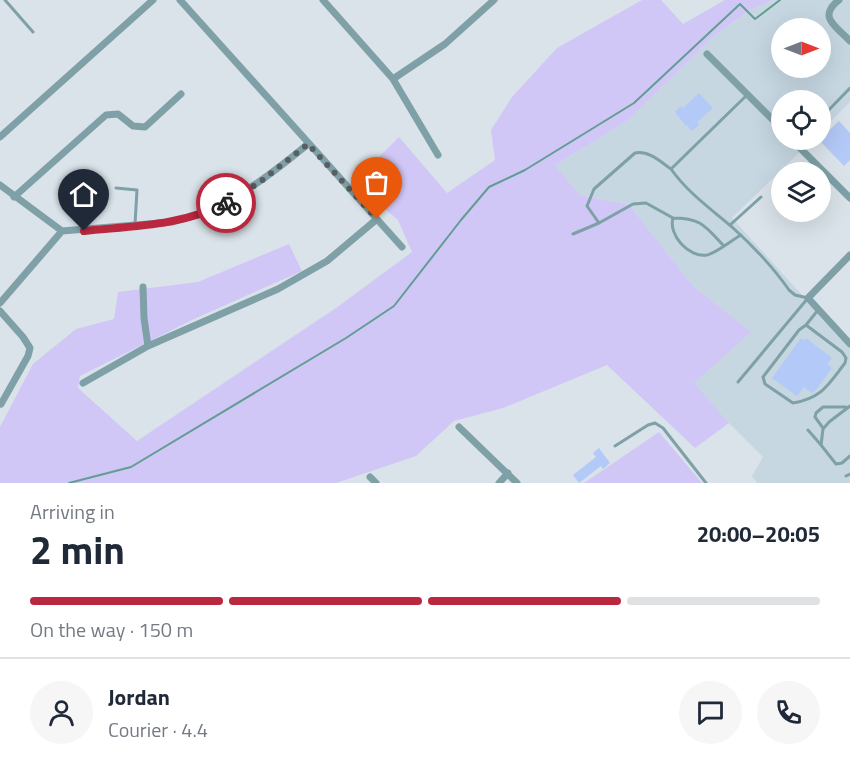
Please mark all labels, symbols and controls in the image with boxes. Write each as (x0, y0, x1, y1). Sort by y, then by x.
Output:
north arrow (771, 18, 831, 78)
map controls (771, 18, 831, 222)
button: locate (771, 90, 831, 150)
pin (351, 157, 402, 219)
button: layers (771, 162, 831, 222)
icon: bag (360, 166, 393, 199)
pin (58, 169, 109, 231)
courier (196, 173, 256, 233)
icon: home (67, 178, 100, 211)
icon: bike (210, 187, 243, 220)
text: Arriving in (30, 496, 115, 527)
text: 20:00–20:05 (697, 517, 820, 551)
text: 2 min (30, 520, 125, 579)
text: On the way · 150 m (30, 614, 193, 645)
text: Jordan (108, 680, 170, 714)
button: person (30, 681, 93, 744)
button: chat (679, 681, 742, 744)
button: phone (757, 681, 820, 744)
text: Courier · 4.4 (108, 714, 208, 745)

